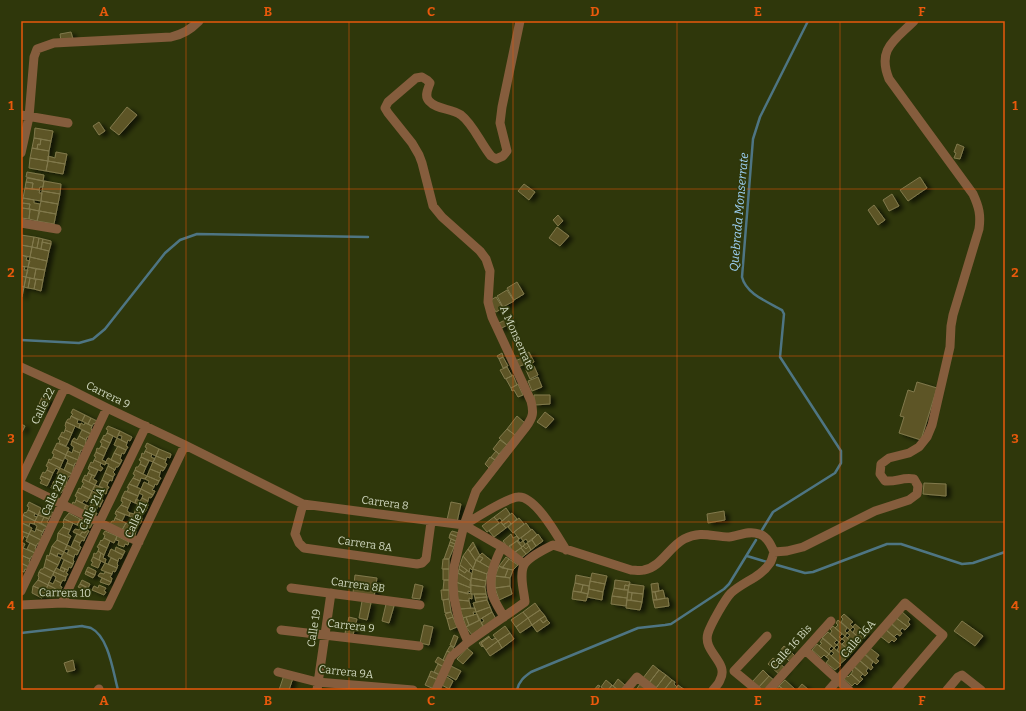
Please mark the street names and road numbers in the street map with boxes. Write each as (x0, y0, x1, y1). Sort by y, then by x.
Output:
street label: A Monserrate (497, 304, 537, 372)
street label: Carrera 9 (84, 379, 132, 411)
street label: Calle 22 (29, 385, 57, 427)
street label: Calle 21B (39, 472, 69, 518)
street label: Calle 21A (76, 485, 108, 532)
street label: Carrera 8 (361, 493, 409, 513)
street label: Calle 21 (122, 500, 150, 540)
street label: Carrera 8A (337, 534, 393, 554)
street label: Carrera 8B (330, 575, 386, 595)
street label: Carrera 10 (39, 586, 91, 600)
street label: Calle 19 (305, 608, 323, 648)
street label: Carrera 9 (327, 617, 375, 635)
street label: Calle 16A (838, 617, 878, 661)
street label: Calle 16 Bis (767, 622, 815, 672)
street label: Carrera 9A (318, 663, 374, 681)

